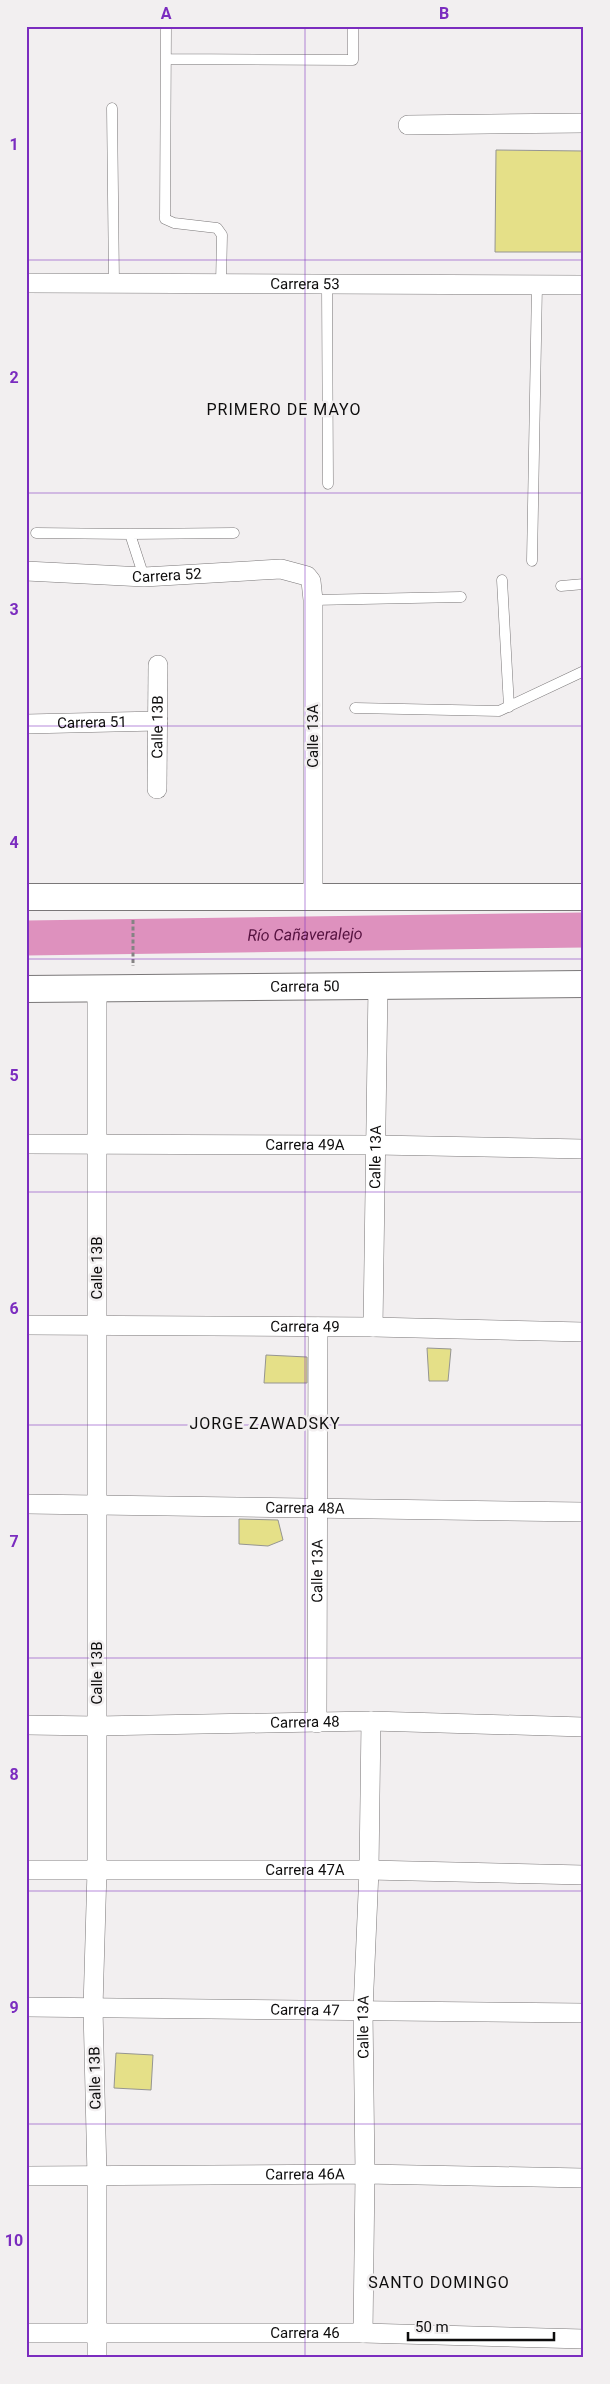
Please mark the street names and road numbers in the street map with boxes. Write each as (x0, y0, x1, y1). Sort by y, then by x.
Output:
street label: Carrera 53 (270, 275, 340, 293)
street label: Carrera 52 (132, 565, 202, 586)
street label: Calle 13B (148, 695, 167, 759)
street label: Calle 13A (304, 704, 322, 768)
street label: Carrera 51 (57, 713, 127, 732)
street label: Carrera 50 (270, 977, 340, 996)
street label: Calle 13A (366, 1125, 385, 1189)
street label: Carrera 49A (265, 1136, 345, 1154)
street label: Calle 13B (88, 1236, 106, 1300)
street label: Carrera 49 (270, 1317, 340, 1336)
street label: Carrera 48A (265, 1498, 345, 1518)
street label: Calle 13A (308, 1539, 326, 1603)
street label: Calle 13B (88, 1641, 106, 1705)
street label: Carrera 48 (270, 1713, 340, 1732)
street label: Carrera 47A (265, 1861, 345, 1879)
street label: Calle 13A (354, 1995, 373, 2059)
street label: Carrera 47 (270, 2001, 340, 2019)
street label: Calle 13B (85, 2046, 105, 2110)
street label: Carrera 46A (265, 2165, 345, 2184)
street label: Carrera 46 (270, 2324, 340, 2342)

